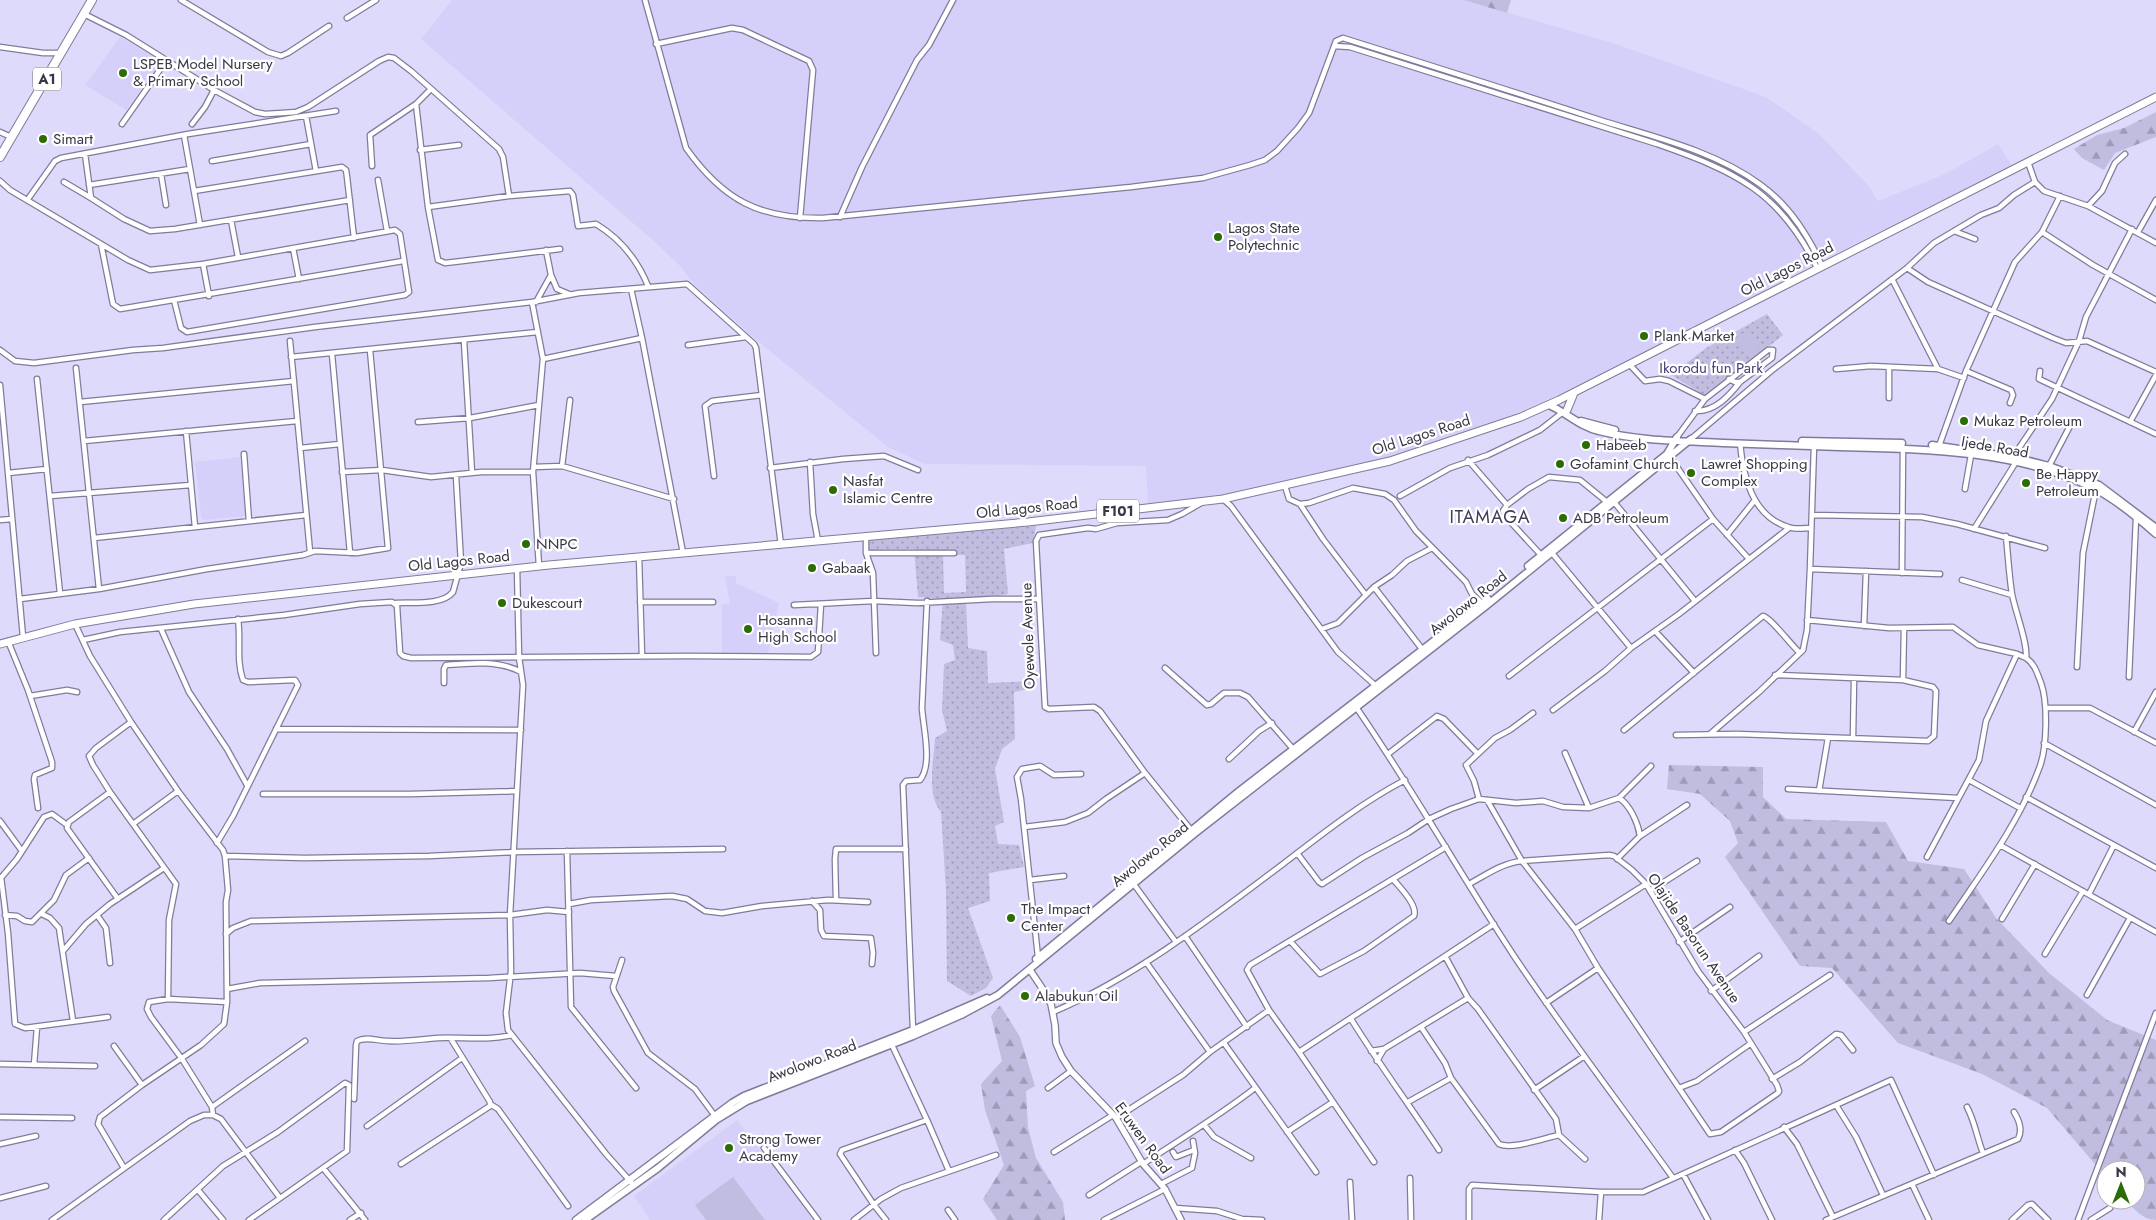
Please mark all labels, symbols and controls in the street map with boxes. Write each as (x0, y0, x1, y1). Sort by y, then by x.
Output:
place label: LSPEB Model Nursery & Primary School (133, 53, 273, 92)
marker: LSPEB Model Nursery & Primary School (117, 67, 129, 79)
road number: A1 (33, 68, 61, 90)
place label: Simart (53, 128, 93, 150)
marker: Simart (37, 133, 49, 145)
place label: Lagos State Polytechnic (1228, 217, 1300, 256)
marker: Lagos State Polytechnic (1212, 231, 1224, 243)
street label: Old Lagos Road (1737, 236, 1837, 302)
place label: Plank Market (1654, 325, 1734, 347)
marker: Plank Market (1638, 330, 1650, 342)
park label: Ikorodu fun Park (1659, 357, 1763, 379)
street label: Old Lagos Road (1369, 409, 1473, 461)
place label: Mukaz Petroleum (1974, 410, 2082, 432)
marker: Mukaz Petroleum (1958, 415, 1970, 427)
street label: Ijede Road (1959, 430, 2031, 464)
place label: Habeeb (1596, 434, 1647, 456)
marker: Habeeb (1580, 439, 1592, 451)
place label: Gofamint Church (1570, 453, 1679, 475)
place label: Lawret Shopping Complex (1701, 453, 1808, 492)
marker: Gofamint Church (1554, 458, 1566, 470)
place label: Be Happy Petroleum (2036, 463, 2099, 502)
marker: Lawret Shopping Complex (1685, 467, 1697, 479)
place label: Nasfat Islamic Centre (843, 470, 933, 509)
marker: Be Happy Petroleum (2020, 477, 2032, 489)
marker: Nasfat Islamic Centre (827, 484, 839, 496)
street label: Old Lagos Road (975, 492, 1079, 524)
road number: F101 (1097, 500, 1139, 522)
district label: ITAMAGA (1449, 504, 1531, 530)
place label: ADB Petroleum (1573, 507, 1669, 529)
marker: ADB Petroleum (1557, 512, 1569, 524)
place label: NNPC (536, 533, 578, 555)
marker: NNPC (520, 538, 532, 550)
street label: Old Lagos Road (407, 545, 511, 577)
place label: Gabaak (822, 557, 871, 579)
marker: Gabaak (806, 562, 818, 574)
street label: Awolowo Road (1424, 565, 1512, 641)
street label: Oyewole Avenue (1015, 582, 1041, 690)
place label: Dukescourt (512, 592, 583, 614)
marker: Dukescourt (496, 597, 508, 609)
place label: Hosanna High School (758, 609, 837, 648)
marker: Hosanna High School (742, 623, 754, 635)
street label: Awolowo Road (1107, 816, 1193, 892)
street label: Olajide Basorun Avenue (1642, 868, 1746, 1008)
place label: The Impact Center (1021, 898, 1090, 937)
marker: The Impact Center (1005, 912, 1017, 924)
place label: Alabukun Oil (1035, 985, 1118, 1007)
marker: Alabukun Oil (1019, 990, 1031, 1002)
street label: Awolowo Road (764, 1034, 860, 1088)
street label: Eruwen Road (1110, 1098, 1176, 1178)
place label: Strong Tower Academy (739, 1128, 822, 1167)
marker: Strong Tower Academy (723, 1142, 735, 1154)
north arrow (2096, 1160, 2146, 1210)
text: N (2115, 1162, 2127, 1182)

